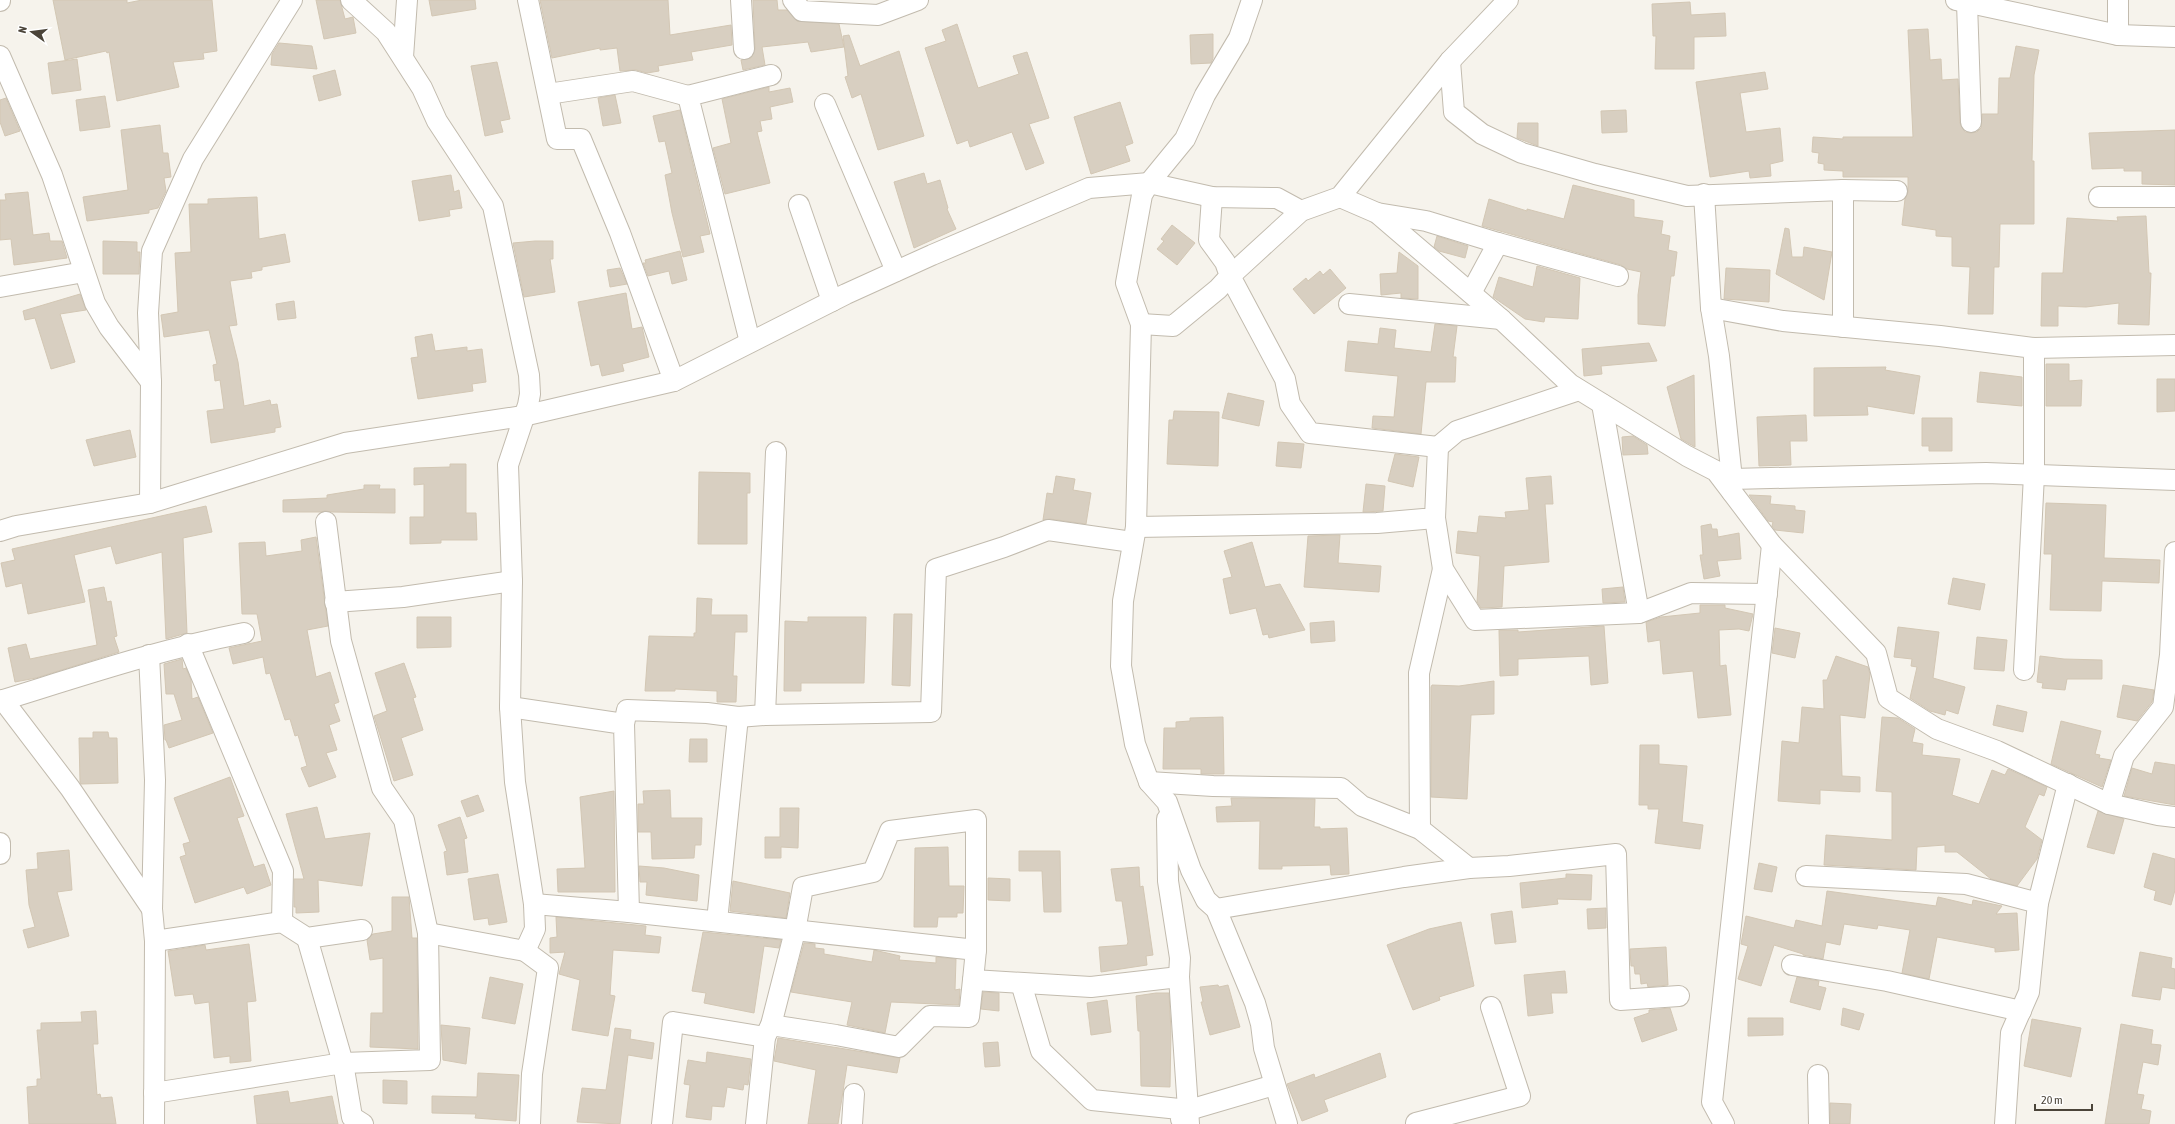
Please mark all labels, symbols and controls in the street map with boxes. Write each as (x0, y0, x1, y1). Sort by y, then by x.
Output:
north arrow (12, 12, 52, 52)
text: N (16, 25, 29, 34)
scale bar (2035, 1086, 2092, 1112)
text: 20 m (2041, 1093, 2063, 1107)

